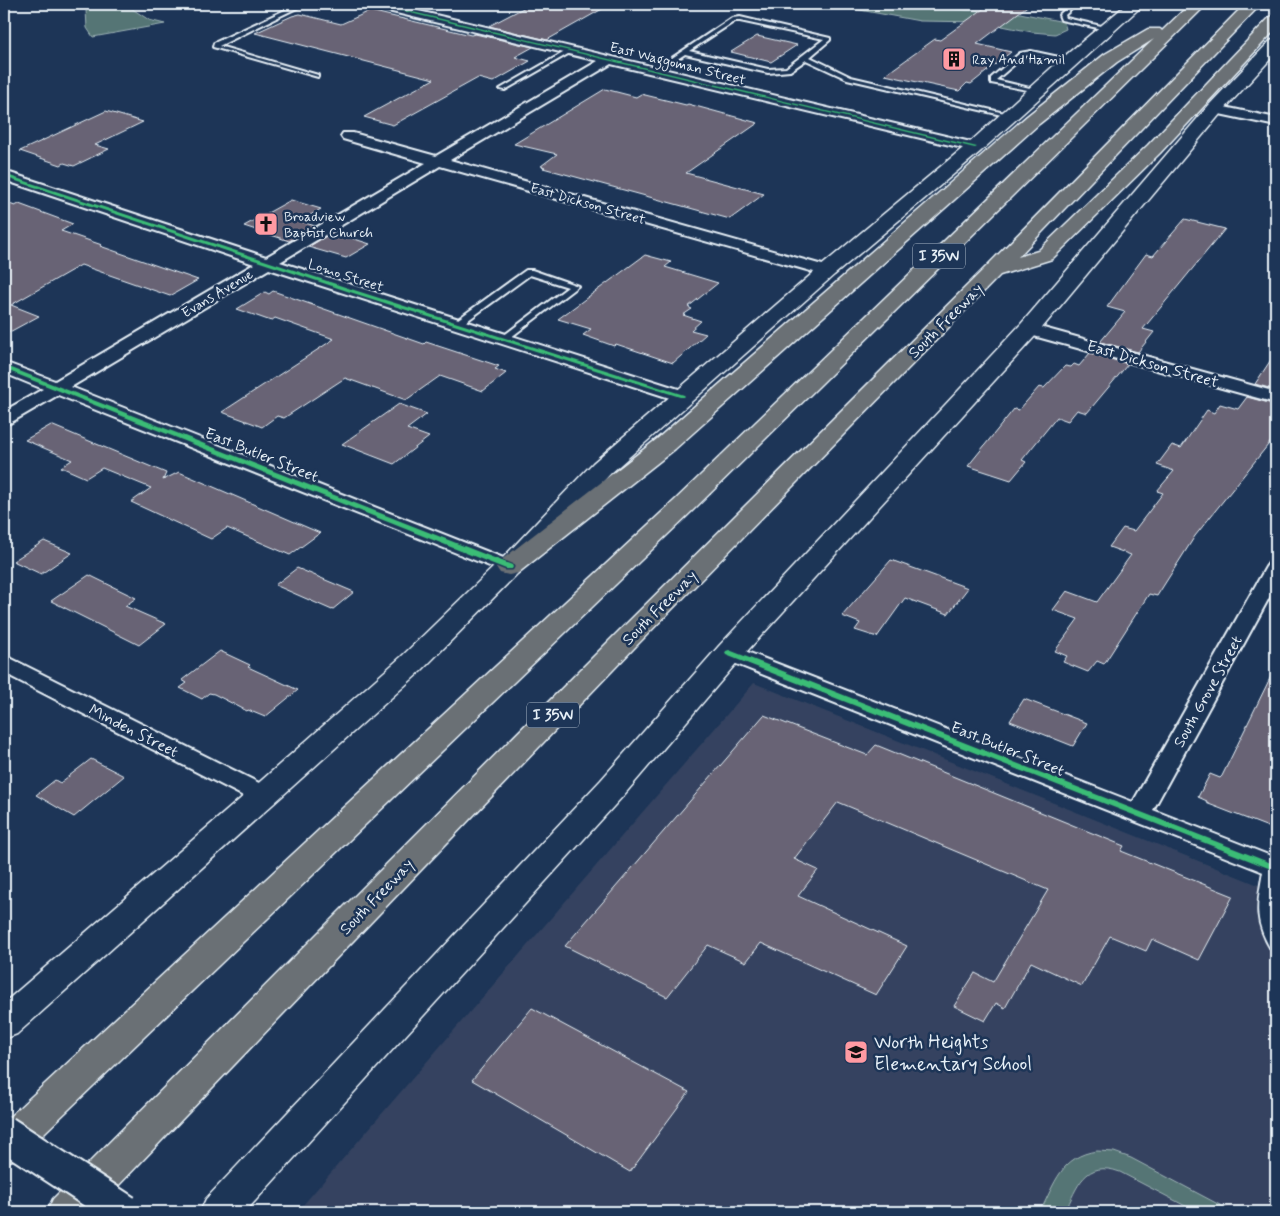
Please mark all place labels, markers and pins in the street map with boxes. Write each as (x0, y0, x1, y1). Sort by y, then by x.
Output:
building icon: Ray And Hamil (941, 46, 967, 72)
place label: Ray And Hamil (972, 51, 1065, 69)
place label: Broadview Baptist Church (284, 208, 373, 242)
church icon: Broadview Baptist Church (253, 211, 279, 237)
place label: Worth Heights Elementary School (874, 1030, 1032, 1077)
school or university icon: Worth Heights Elementary School (843, 1039, 869, 1065)

